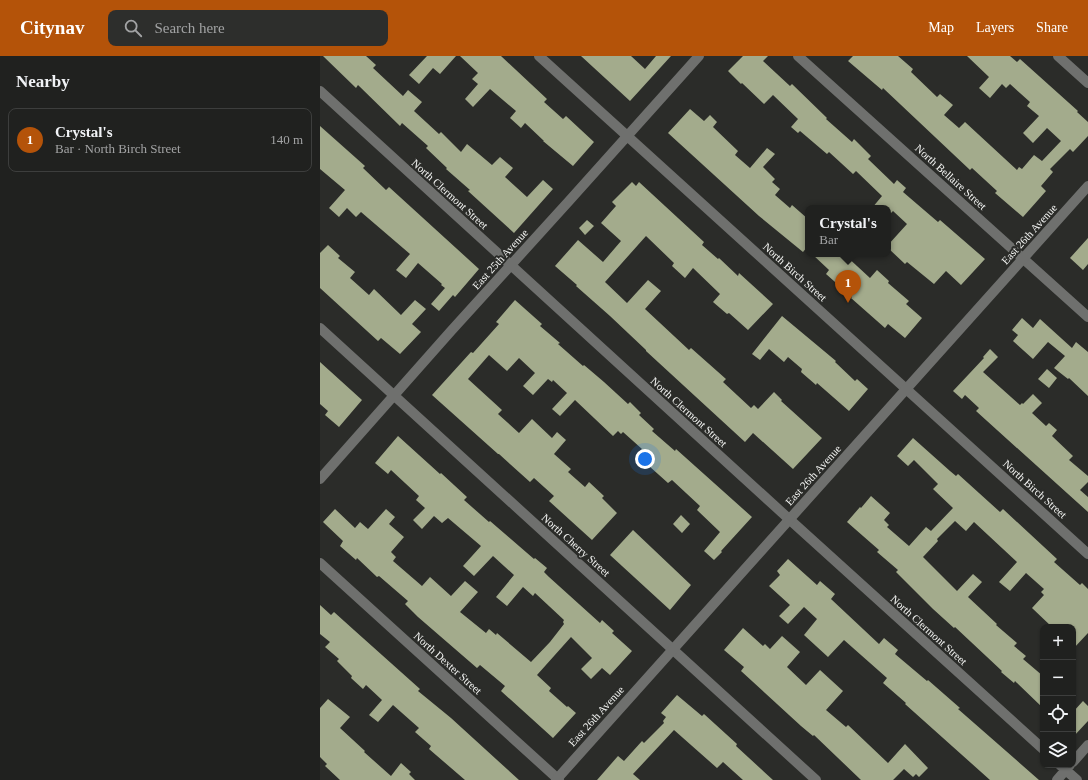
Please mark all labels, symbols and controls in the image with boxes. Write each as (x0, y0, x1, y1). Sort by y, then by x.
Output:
search box (108, 10, 388, 46)
text: Citynav (20, 17, 84, 38)
icon: search (122, 17, 144, 39)
text: Search here (154, 20, 225, 36)
text: Map (928, 20, 954, 35)
text: Layers (976, 20, 1014, 35)
text: Share (1036, 20, 1068, 35)
text: Nearby (16, 72, 70, 91)
text: Crystal's (55, 124, 113, 140)
text: 1 (27, 132, 33, 147)
text: 140 m (270, 132, 303, 147)
text: Bar · North Birch Street (55, 141, 181, 156)
street label: North Bellaire Street (913, 142, 989, 212)
street label: North Clermont Street (409, 157, 491, 231)
street label: East 26th Avenue (999, 201, 1059, 267)
popup (805, 205, 891, 257)
text: Crystal's (819, 215, 877, 231)
street label: East 25th Avenue (470, 226, 530, 292)
text: Bar (819, 232, 838, 247)
street label: North Birch Street (761, 240, 829, 304)
pin: 1 (835, 270, 861, 303)
street label: North Clermont Street (648, 375, 730, 449)
street label: East 26th Avenue (783, 442, 843, 508)
your location (635, 449, 655, 469)
street label: North Birch Street (1001, 457, 1069, 521)
street label: North Cherry Street (540, 511, 612, 579)
street label: North Clermont Street (888, 593, 970, 667)
map controls (1040, 624, 1076, 768)
button: + (1040, 624, 1076, 660)
street label: North Dexter Street (412, 630, 484, 696)
button: − (1040, 660, 1076, 696)
street label: East 26th Avenue (566, 683, 626, 749)
button: locate (1040, 696, 1076, 732)
button: layers (1040, 732, 1076, 768)

